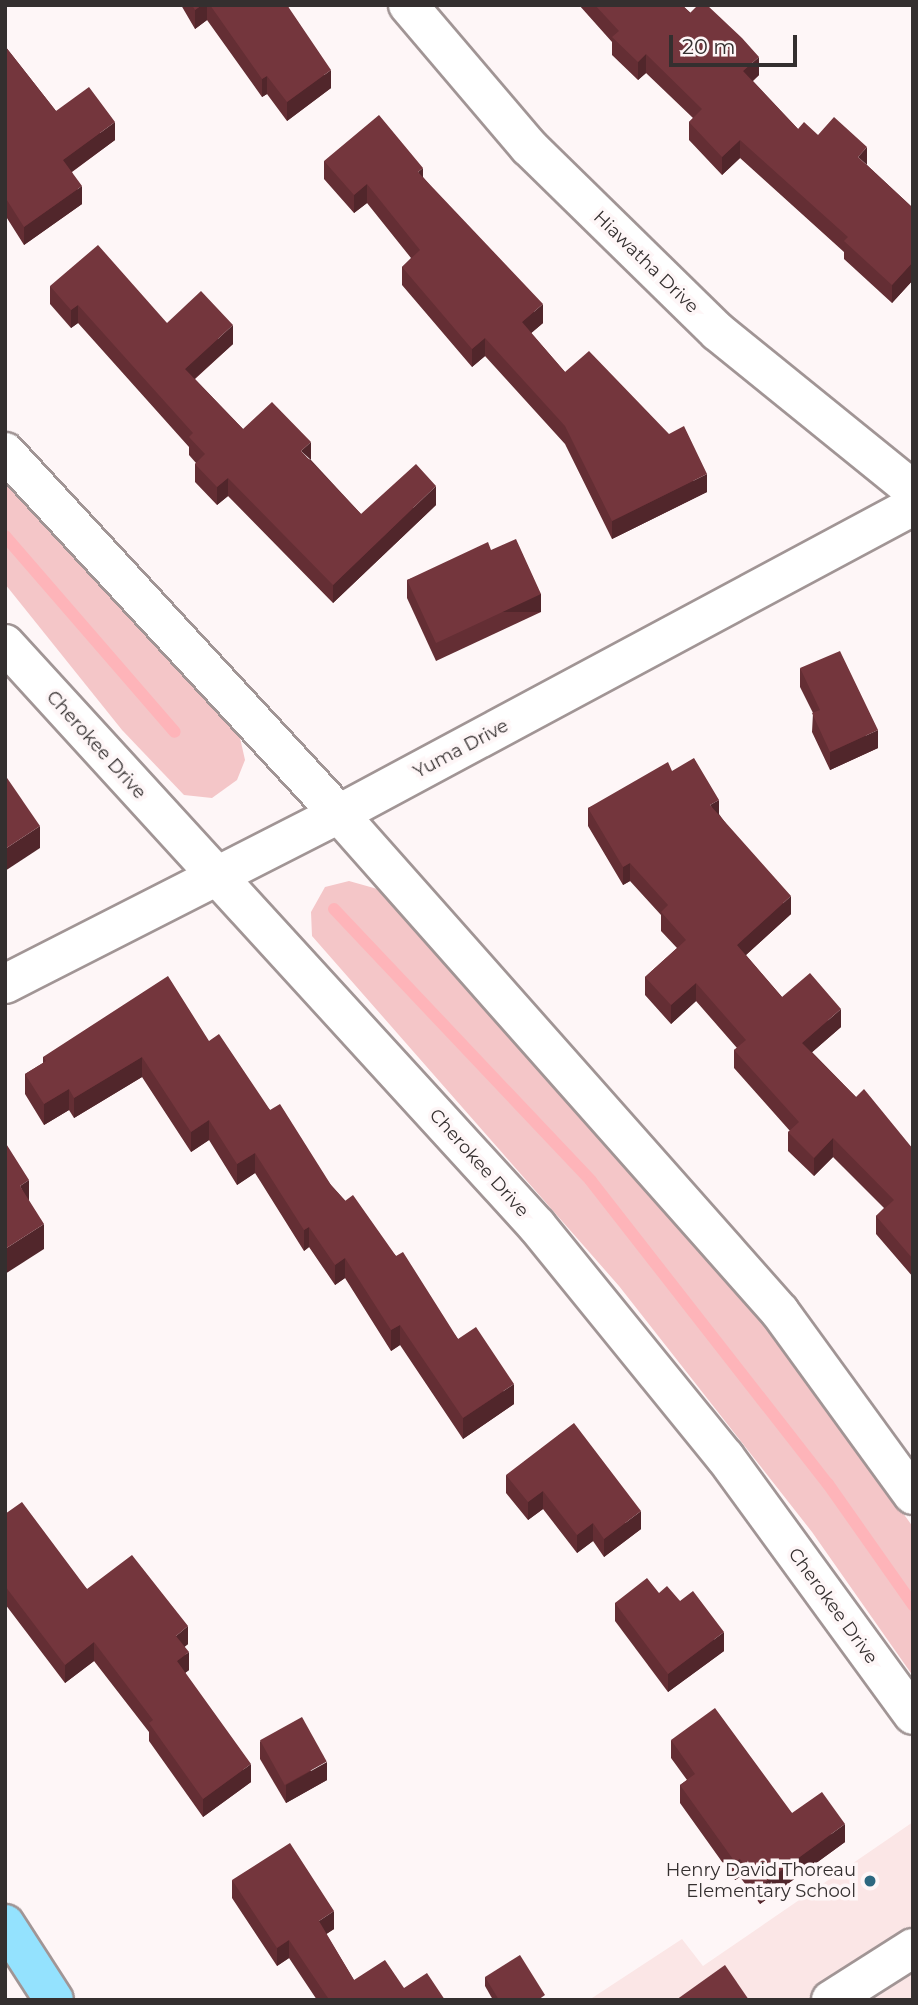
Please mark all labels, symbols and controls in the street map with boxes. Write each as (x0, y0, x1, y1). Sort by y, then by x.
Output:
scale bar (673, 21, 801, 65)
text: 20 m (682, 34, 736, 59)
street label: Hiawatha Drive (589, 206, 703, 318)
street label: Cherokee Drive (42, 686, 150, 804)
street label: Yuma Drive (410, 715, 512, 783)
street label: Cherokee Drive (425, 1104, 533, 1222)
street label: Cherokee Drive (784, 1544, 882, 1668)
place label: Henry David Thoreau Elementary School (666, 1860, 856, 1902)
marker: Henry David Thoreau Elementary School (862, 1873, 878, 1889)

